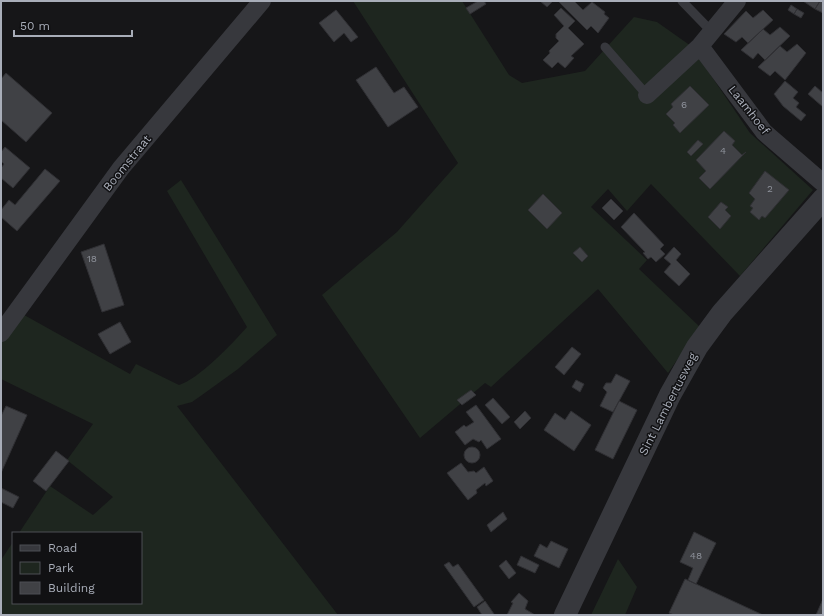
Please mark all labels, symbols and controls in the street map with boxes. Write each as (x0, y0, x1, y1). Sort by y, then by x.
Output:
scale bar (14, 12, 132, 38)
text: 50 m (20, 19, 50, 33)
street label: Laamhoef (726, 83, 773, 138)
house number: 6 (681, 99, 687, 110)
street label: Boomstraat (100, 132, 154, 194)
house number: 4 (720, 145, 726, 156)
house number: 2 (767, 183, 773, 194)
house number: 18 (87, 253, 97, 264)
street label: Sint Lambertusweg (636, 350, 700, 458)
legend (12, 532, 142, 604)
text: Road (48, 541, 77, 555)
house number: 48 (690, 550, 702, 561)
text: Park (48, 561, 74, 575)
text: Building (48, 581, 95, 595)

